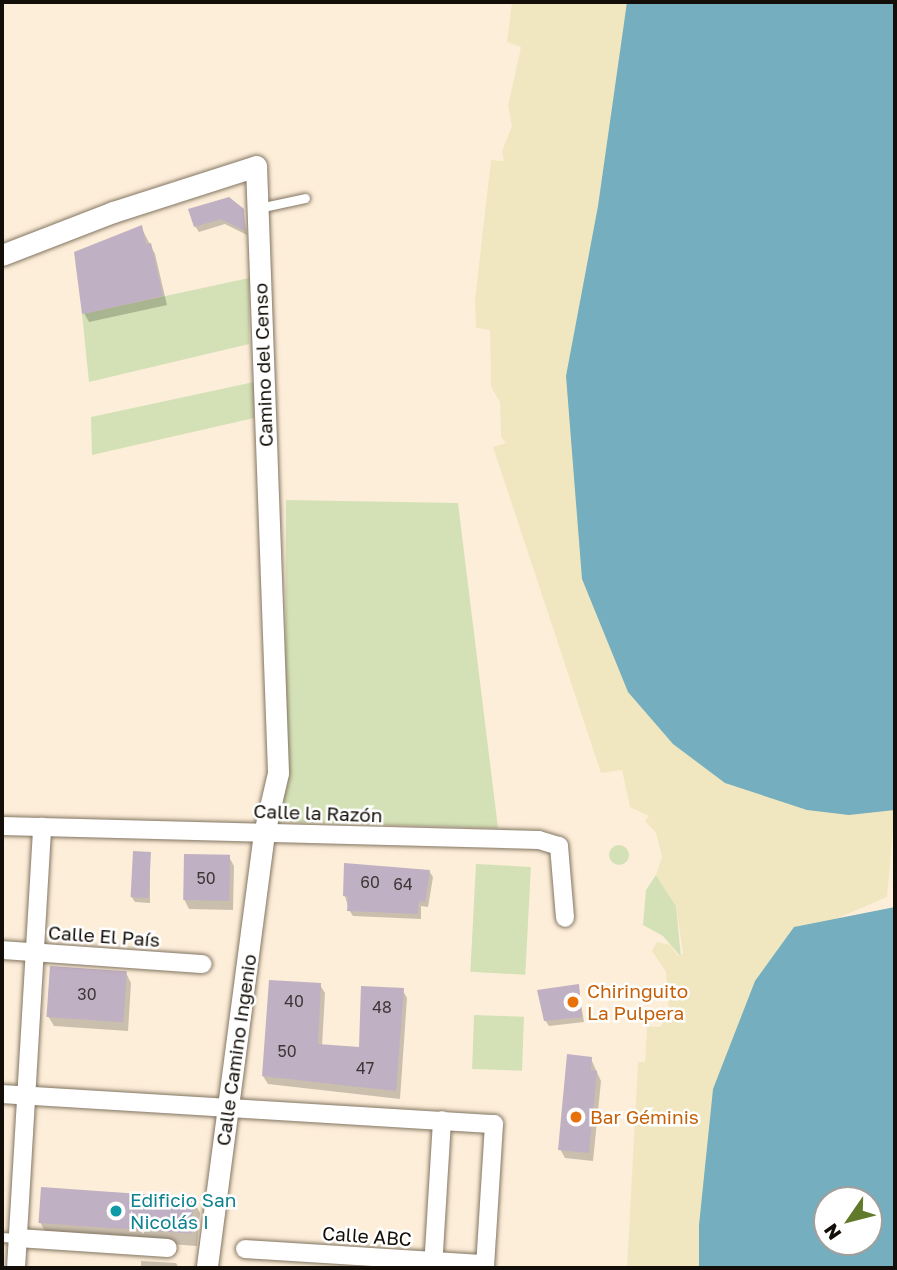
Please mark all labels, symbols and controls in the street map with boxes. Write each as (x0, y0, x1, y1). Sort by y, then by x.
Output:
street label: Camino del Censo (249, 283, 277, 447)
street label: Calle la Razón (253, 799, 383, 827)
house number: 50 (196, 868, 216, 888)
house number: 60 (360, 872, 380, 892)
house number: 64 (393, 874, 413, 894)
street label: Calle El País (47, 921, 161, 951)
street label: Calle Camino Ingenio (211, 953, 261, 1147)
place label: Chiringuito La Pulpera (587, 980, 688, 1024)
house number: 30 (77, 984, 97, 1004)
house number: 40 (284, 991, 304, 1011)
marker: Chiringuito La Pulpera (565, 994, 581, 1010)
house number: 48 (372, 997, 392, 1017)
house number: 50 (277, 1041, 297, 1061)
house number: 47 (356, 1058, 374, 1078)
place label: Bar Géminis (590, 1106, 699, 1128)
marker: Bar Géminis (568, 1109, 584, 1125)
north arrow (813, 1186, 883, 1256)
place label: Edificio San Nicolás I (130, 1189, 236, 1233)
marker: Edificio San Nicolás I (108, 1203, 124, 1219)
text: N (818, 1220, 846, 1245)
street label: Calle ABC (321, 1221, 413, 1251)

